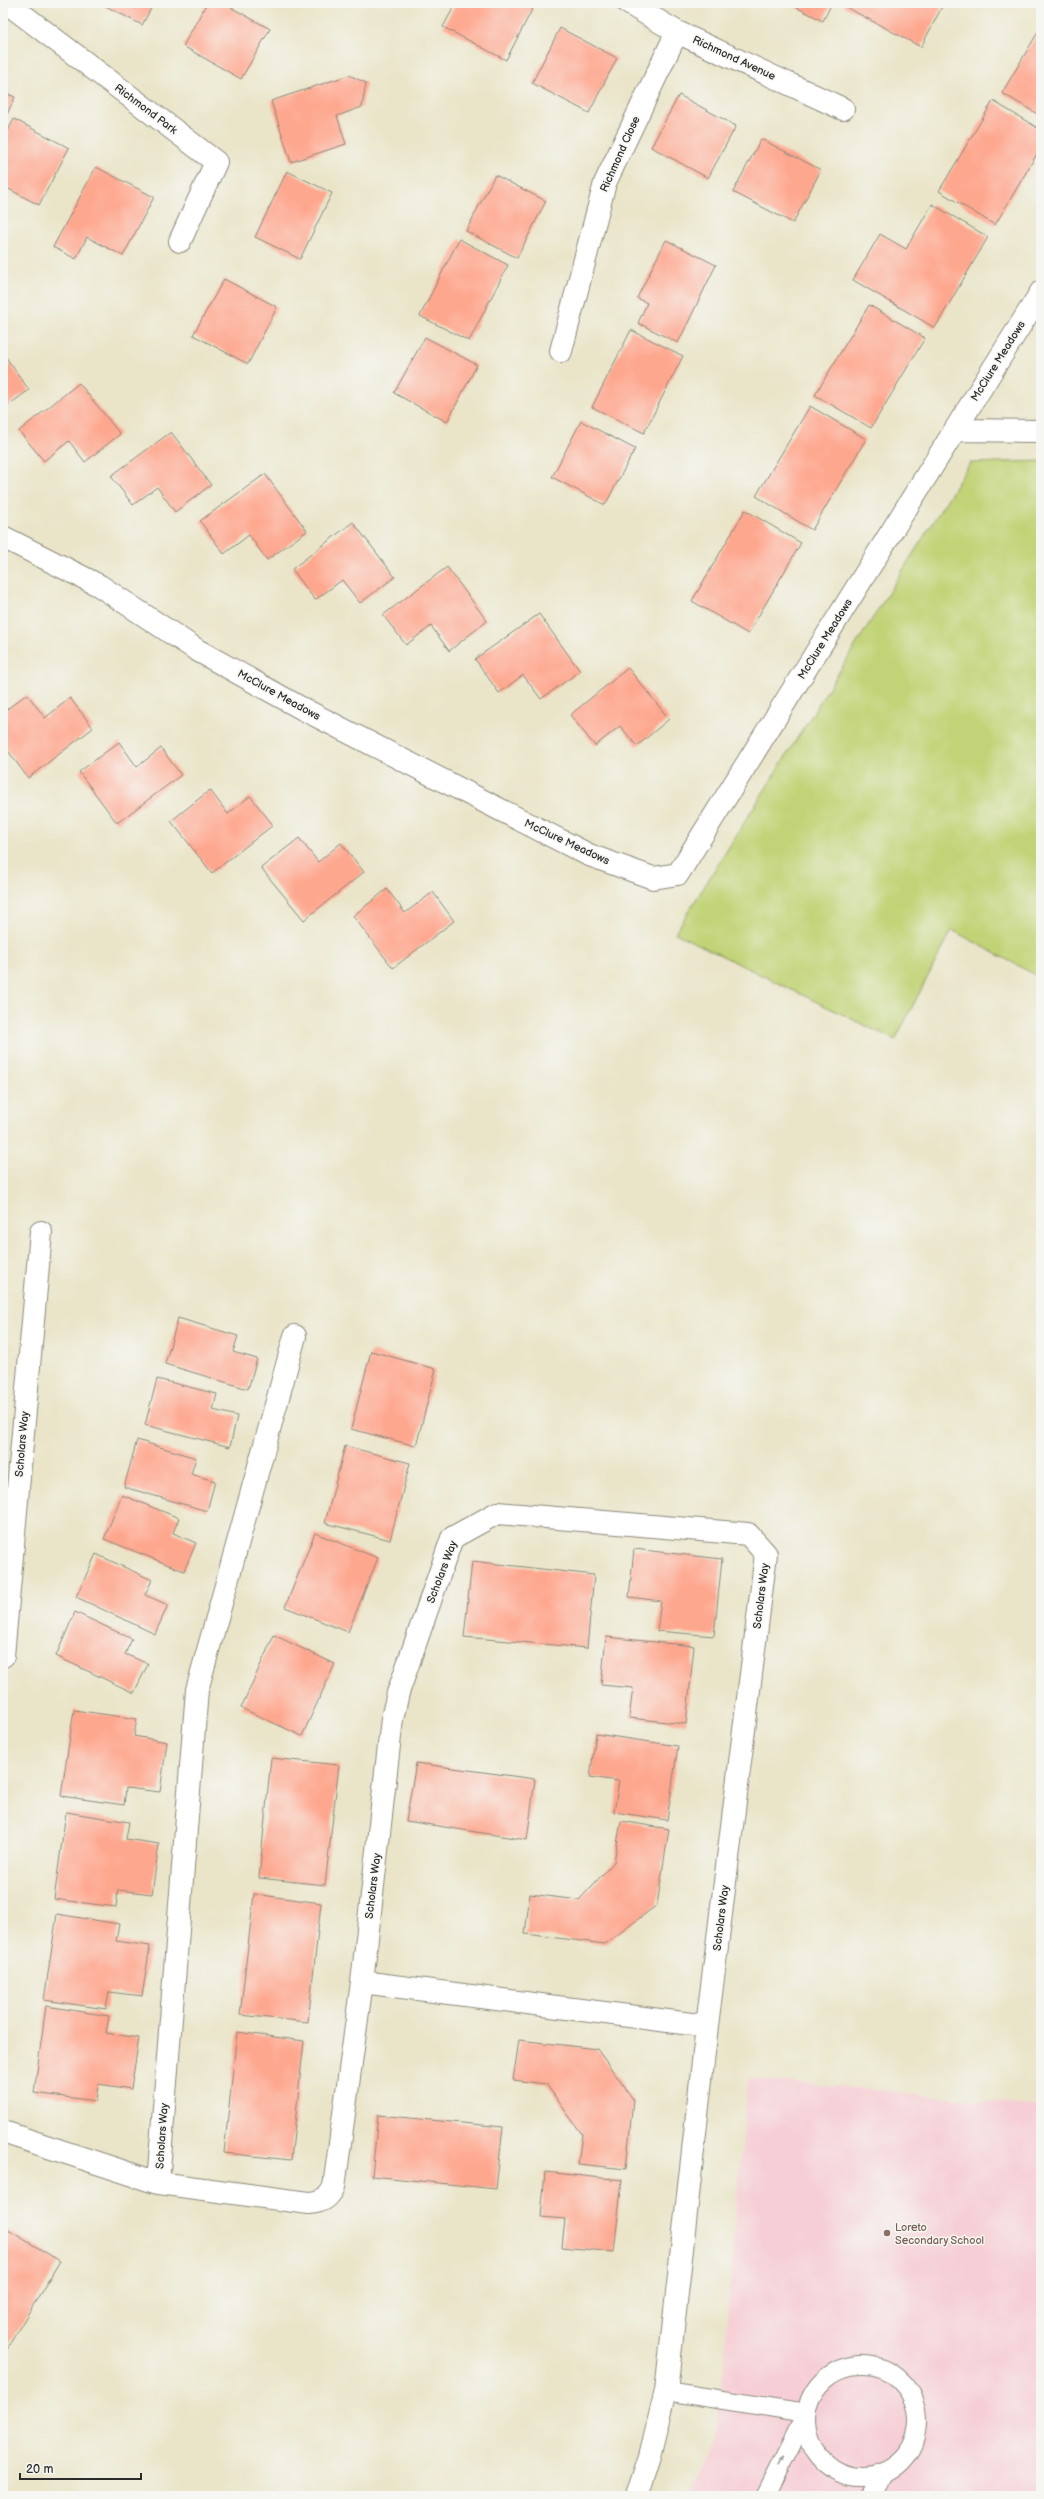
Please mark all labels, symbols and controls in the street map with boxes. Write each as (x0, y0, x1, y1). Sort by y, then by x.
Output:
street label: Richmond Avenue (690, 33, 778, 83)
street label: Richmond Park (112, 81, 180, 137)
street label: Richmond Close (597, 114, 643, 194)
street label: McClure Meadows (968, 318, 1028, 404)
street label: McClure Meadows (795, 596, 855, 682)
street label: McClure Meadows (235, 667, 323, 723)
street label: McClure Meadows (522, 817, 612, 868)
street label: Scholars Way (13, 1411, 31, 1477)
street label: Scholars Way (424, 1539, 460, 1605)
street label: Scholars Way (751, 1562, 771, 1630)
street label: Scholars Way (363, 1852, 383, 1920)
street label: Scholars Way (711, 1884, 731, 1952)
street label: Scholars Way (153, 2103, 171, 2169)
place label: Loreto Secondary School (895, 2221, 984, 2247)
marker: Loreto Secondary School (882, 2228, 892, 2238)
scale bar (20, 2455, 141, 2481)
one-way arrow (778, 2455, 784, 2466)
text: 20 m (26, 2462, 53, 2477)

